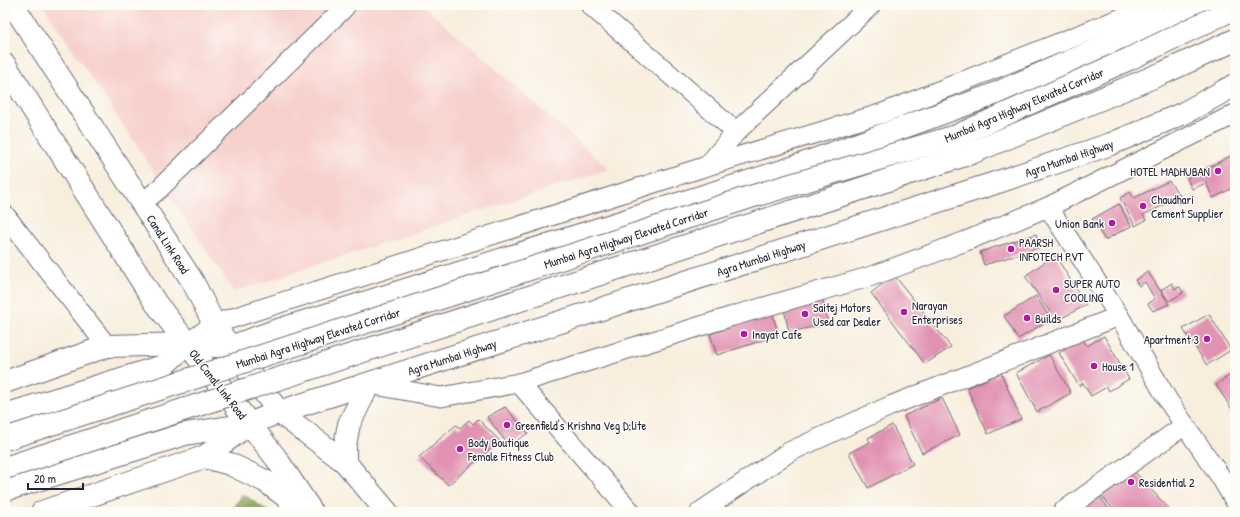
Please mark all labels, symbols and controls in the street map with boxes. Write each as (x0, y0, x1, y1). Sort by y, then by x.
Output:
street label: Mumbai Agra Highway Elevated Corridor (942, 63, 1107, 146)
street label: Agra Mumbai Highway (1023, 135, 1115, 181)
place label: HOTEL MADHUBAN (1130, 163, 1210, 180)
marker: HOTEL MADHUBAN (1213, 166, 1223, 176)
place label: Chaudhari Cement Supplier (1151, 191, 1224, 222)
marker: Chaudhari Cement Supplier (1138, 201, 1148, 211)
street label: Mumbai Agra Highway Elevated Corridor (542, 203, 711, 273)
street label: Canal Link Road (143, 211, 194, 277)
place label: Union Bank (1055, 215, 1104, 232)
marker: Union Bank (1107, 218, 1117, 228)
place label: PAARSH INFOTECH PVT (1019, 234, 1084, 265)
street label: Agra Mumbai Highway (714, 236, 808, 280)
marker: PAARSH INFOTECH PVT (1006, 244, 1016, 254)
place label: SUPER AUTO COOLING (1064, 275, 1120, 306)
marker: SUPER AUTO COOLING (1051, 285, 1061, 295)
place label: Narayan Enterprises (912, 297, 963, 328)
place label: Saitej Motors Used car Dealer (813, 299, 881, 330)
street label: Mumbai Agra Highway Elevated Corridor (234, 303, 403, 373)
marker: Narayan Enterprises (899, 307, 909, 317)
marker: Saitej Motors Used car Dealer (800, 309, 810, 319)
place label: Builds (1035, 310, 1061, 327)
marker: Builds (1022, 313, 1032, 323)
place label: Inayat Cafe (752, 326, 802, 343)
marker: Inayat Cafe (739, 329, 749, 339)
place label: Apartment 3 (1144, 331, 1199, 348)
marker: Apartment 3 (1202, 334, 1212, 344)
street label: Agra Mumbai Highway (405, 335, 499, 379)
street label: Old Canal Link Road (185, 345, 251, 423)
place label: House 1 (1102, 358, 1134, 375)
marker: House 1 (1089, 361, 1099, 371)
place label: Greenfield's Krishna Veg D;lite (515, 417, 646, 434)
marker: Greenfield's Krishna Veg D;lite (502, 420, 512, 430)
place label: Body Boutique Female Fitness Club (467, 434, 554, 465)
marker: Body Boutique Female Fitness Club (455, 444, 465, 454)
scale bar (28, 465, 83, 491)
text: 20 m (34, 470, 56, 487)
place label: Residential 2 (1139, 474, 1195, 491)
marker: Residential 2 (1126, 477, 1136, 487)

